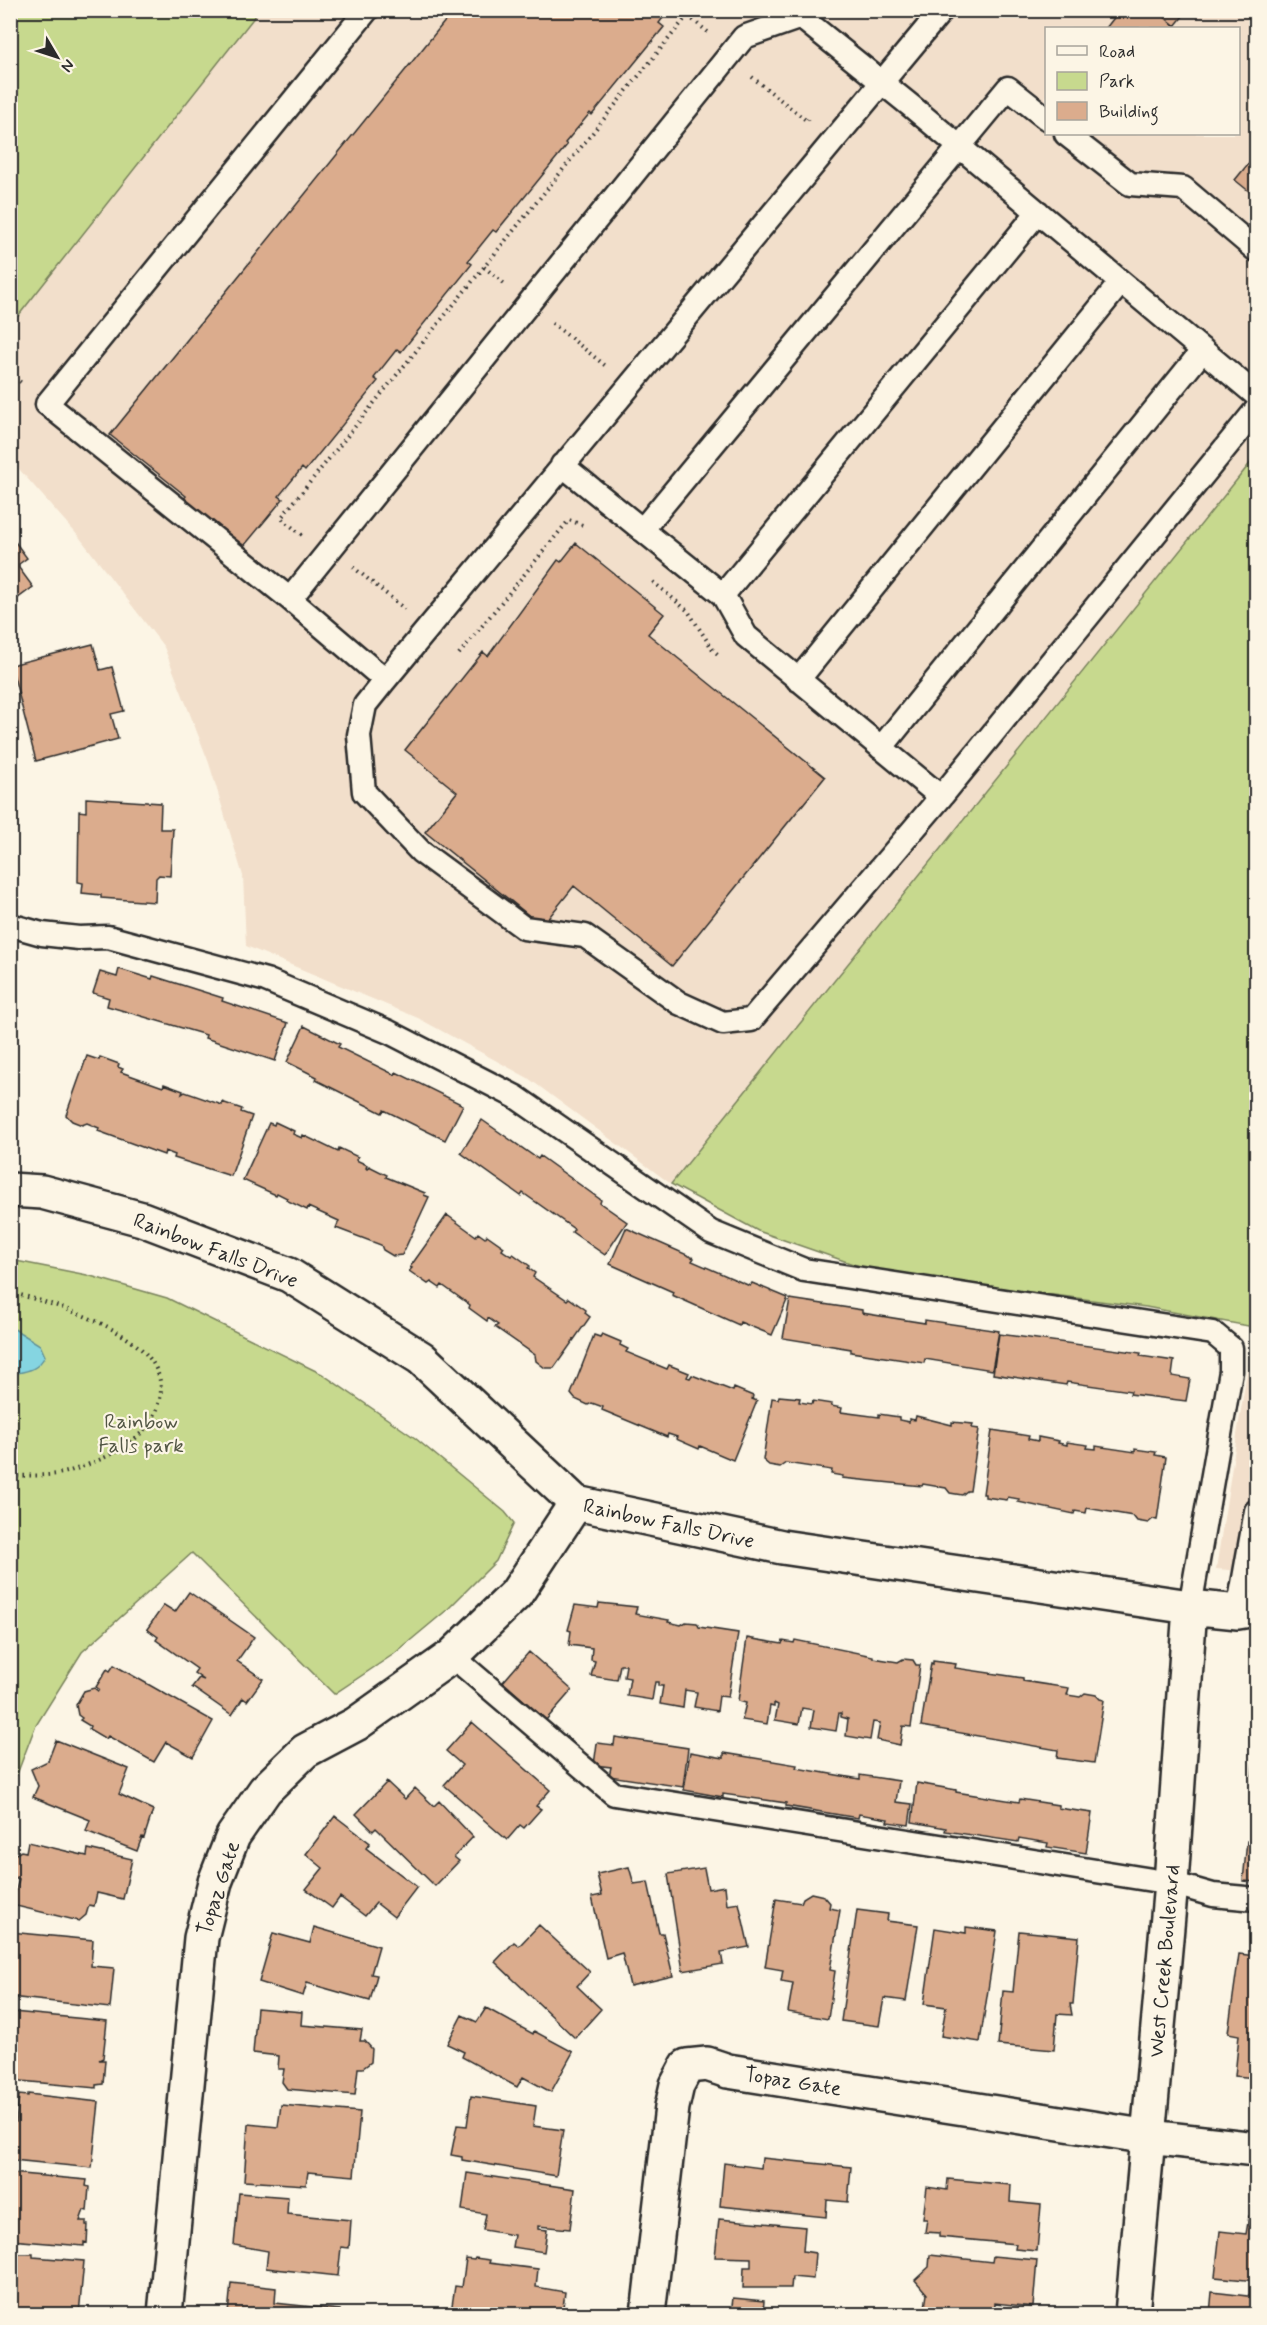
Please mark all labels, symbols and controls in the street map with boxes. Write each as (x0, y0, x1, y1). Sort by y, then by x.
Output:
north arrow (27, 27, 87, 87)
legend (1045, 27, 1240, 135)
text: Road (1099, 40, 1135, 64)
text: N (56, 55, 79, 76)
text: Park (1099, 70, 1135, 94)
text: Building (1099, 100, 1159, 126)
street label: Rainbow Falls Drive (129, 1207, 302, 1295)
park label: Rainbow Falls park (98, 1408, 184, 1460)
street label: Rainbow Falls Drive (581, 1492, 757, 1556)
street label: Topaz Gate (191, 1837, 247, 1939)
street label: West Creek Boulevard (1143, 1864, 1187, 2059)
street label: Topaz Gate (742, 2061, 843, 2103)

